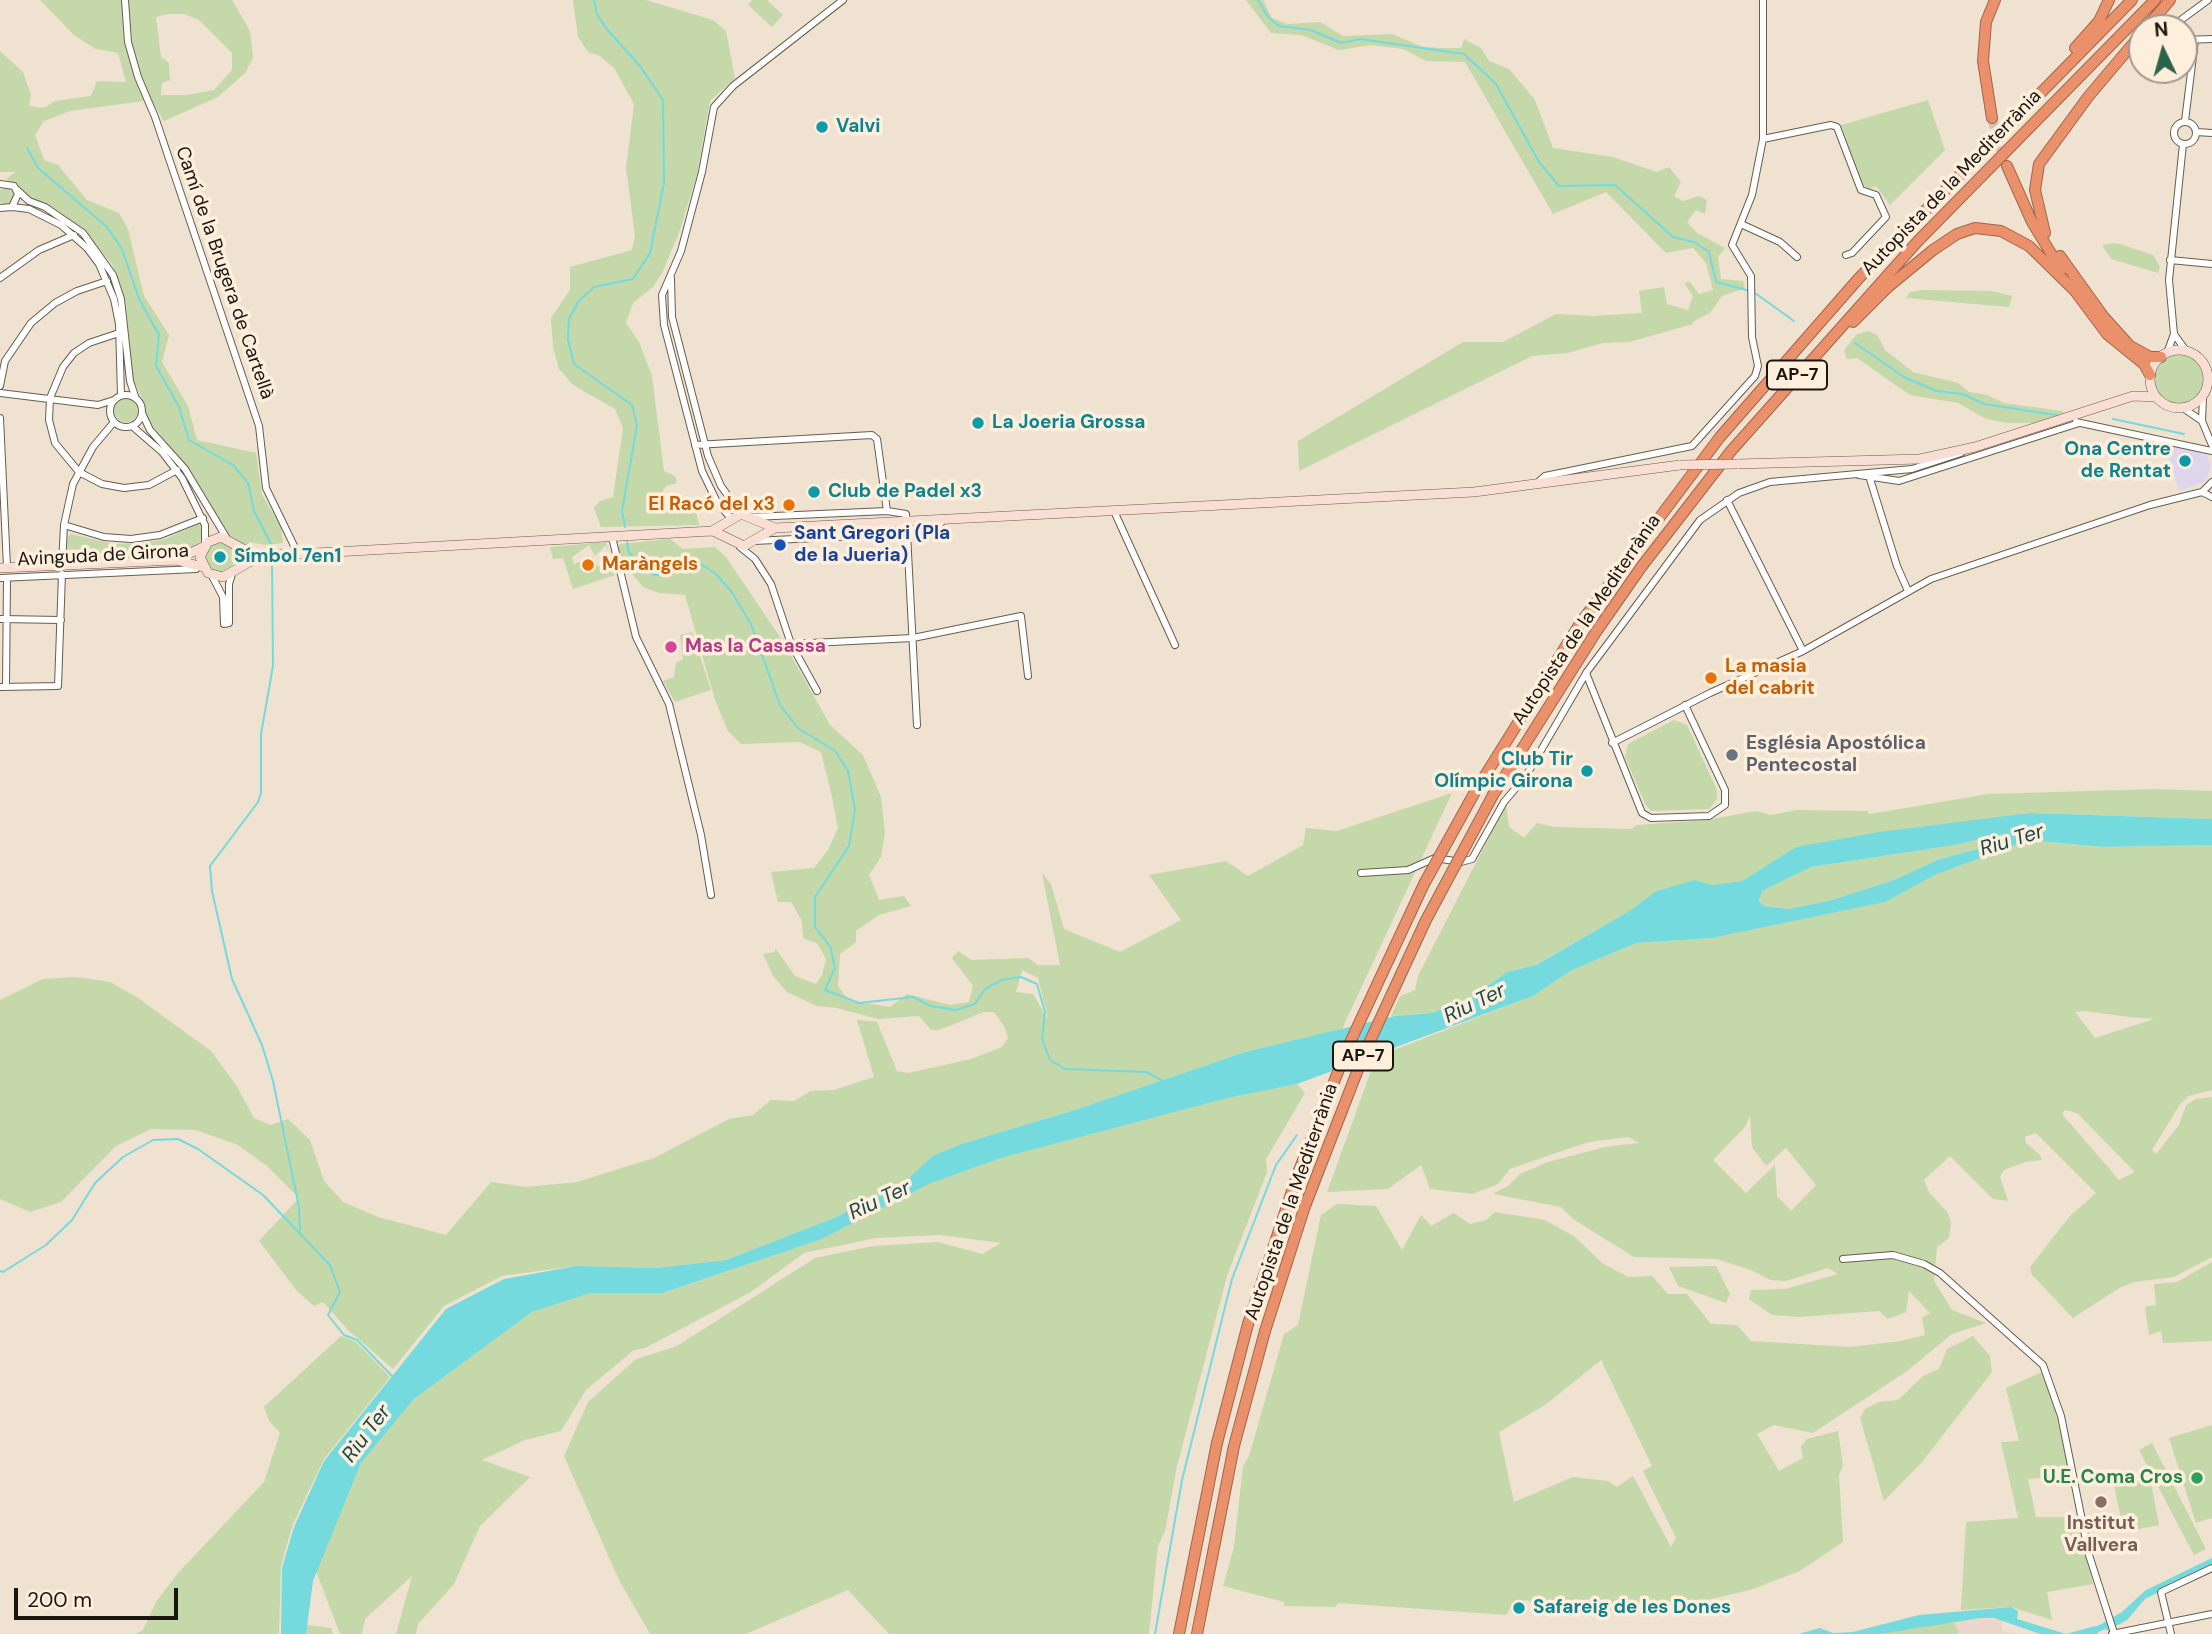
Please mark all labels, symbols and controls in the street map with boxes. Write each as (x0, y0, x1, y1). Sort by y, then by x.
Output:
north arrow (2128, 14, 2198, 84)
text: N (2153, 17, 2169, 43)
street label: Autopista de la Mediterrània (1857, 86, 2047, 280)
place label: Valvi (836, 116, 880, 138)
marker: Valvi (814, 119, 830, 135)
street label: Camí de la Brugera de Cartellà (170, 144, 278, 402)
road number: AP-7 (1767, 360, 1827, 390)
place label: La Joeria Grossa (992, 412, 1145, 434)
marker: La Joeria Grossa (970, 415, 986, 431)
place label: Ona Centre de Rentat (2064, 439, 2171, 483)
marker: Ona Centre de Rentat (2177, 453, 2193, 469)
place label: Club de Padel x3 (828, 481, 982, 503)
marker: Club de Padel x3 (806, 484, 822, 500)
place label: El Racó del x3 (648, 494, 775, 516)
marker: El Racó del x3 (781, 497, 797, 513)
street label: Autopista de la Mediterrània (1508, 510, 1666, 730)
place label: Sant Gregori (Pla de la Jueria) (794, 523, 950, 567)
marker: Sant Gregori (Pla de la Jueria) (772, 537, 788, 553)
street label: Avinguda de Girona (17, 540, 189, 572)
place label: Símbol 7en1 (234, 546, 341, 568)
marker: Símbol 7en1 (212, 549, 228, 565)
place label: Maràngels (602, 554, 698, 576)
marker: Maràngels (580, 557, 596, 573)
place label: Mas la Casassa (685, 636, 826, 658)
marker: Mas la Casassa (663, 639, 679, 655)
place label: La masia del cabrit (1725, 656, 1815, 700)
marker: La masia del cabrit (1703, 670, 1719, 686)
place label: Església Apostólica Pentecostal (1746, 733, 1926, 777)
marker: Església Apostólica Pentecostal (1724, 747, 1740, 763)
place label: Club Tir Olímpic Girona (1434, 749, 1573, 793)
marker: Club Tir Olímpic Girona (1579, 763, 1595, 779)
water label: Riu Ter (1977, 819, 2047, 863)
water label: Riu Ter (1440, 978, 1510, 1030)
road number: AP-7 (1333, 1042, 1393, 1070)
street label: Autopista de la Mediterrània (1241, 1081, 1343, 1323)
water label: Riu Ter (845, 1176, 915, 1226)
water label: Riu Ter (337, 1400, 397, 1468)
place label: U.E. Coma Cros (2043, 1467, 2183, 1489)
marker: U.E. Coma Cros (2189, 1470, 2205, 1486)
marker: Institut Vallvera (2093, 1494, 2109, 1510)
place label: Institut Vallvera (2064, 1513, 2138, 1557)
scale bar (18, 1574, 182, 1618)
text: 200 m (27, 1586, 92, 1614)
place label: Safareig de les Dones (1533, 1597, 1731, 1619)
marker: Safareig de les Dones (1511, 1600, 1527, 1616)

